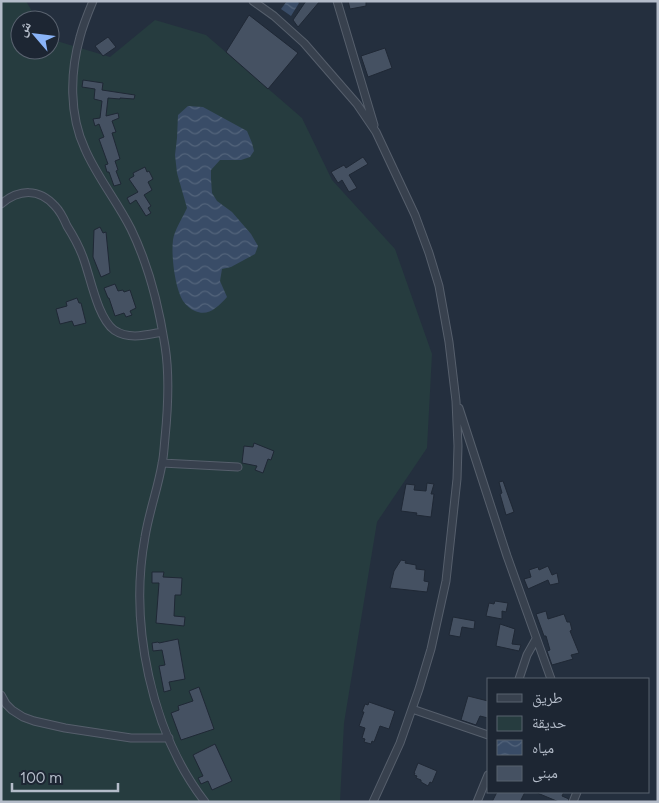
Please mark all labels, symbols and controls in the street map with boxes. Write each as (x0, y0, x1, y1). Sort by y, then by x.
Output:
north arrow (10, 10, 60, 60)
text: ش (13, 18, 35, 40)
legend (487, 678, 649, 793)
text: طريق (532, 689, 563, 708)
text: حديقة (532, 714, 567, 732)
text: مياه (532, 739, 554, 757)
scale bar (12, 760, 119, 792)
text: مبنى (532, 764, 558, 783)
text: 100 m (20, 769, 62, 787)

